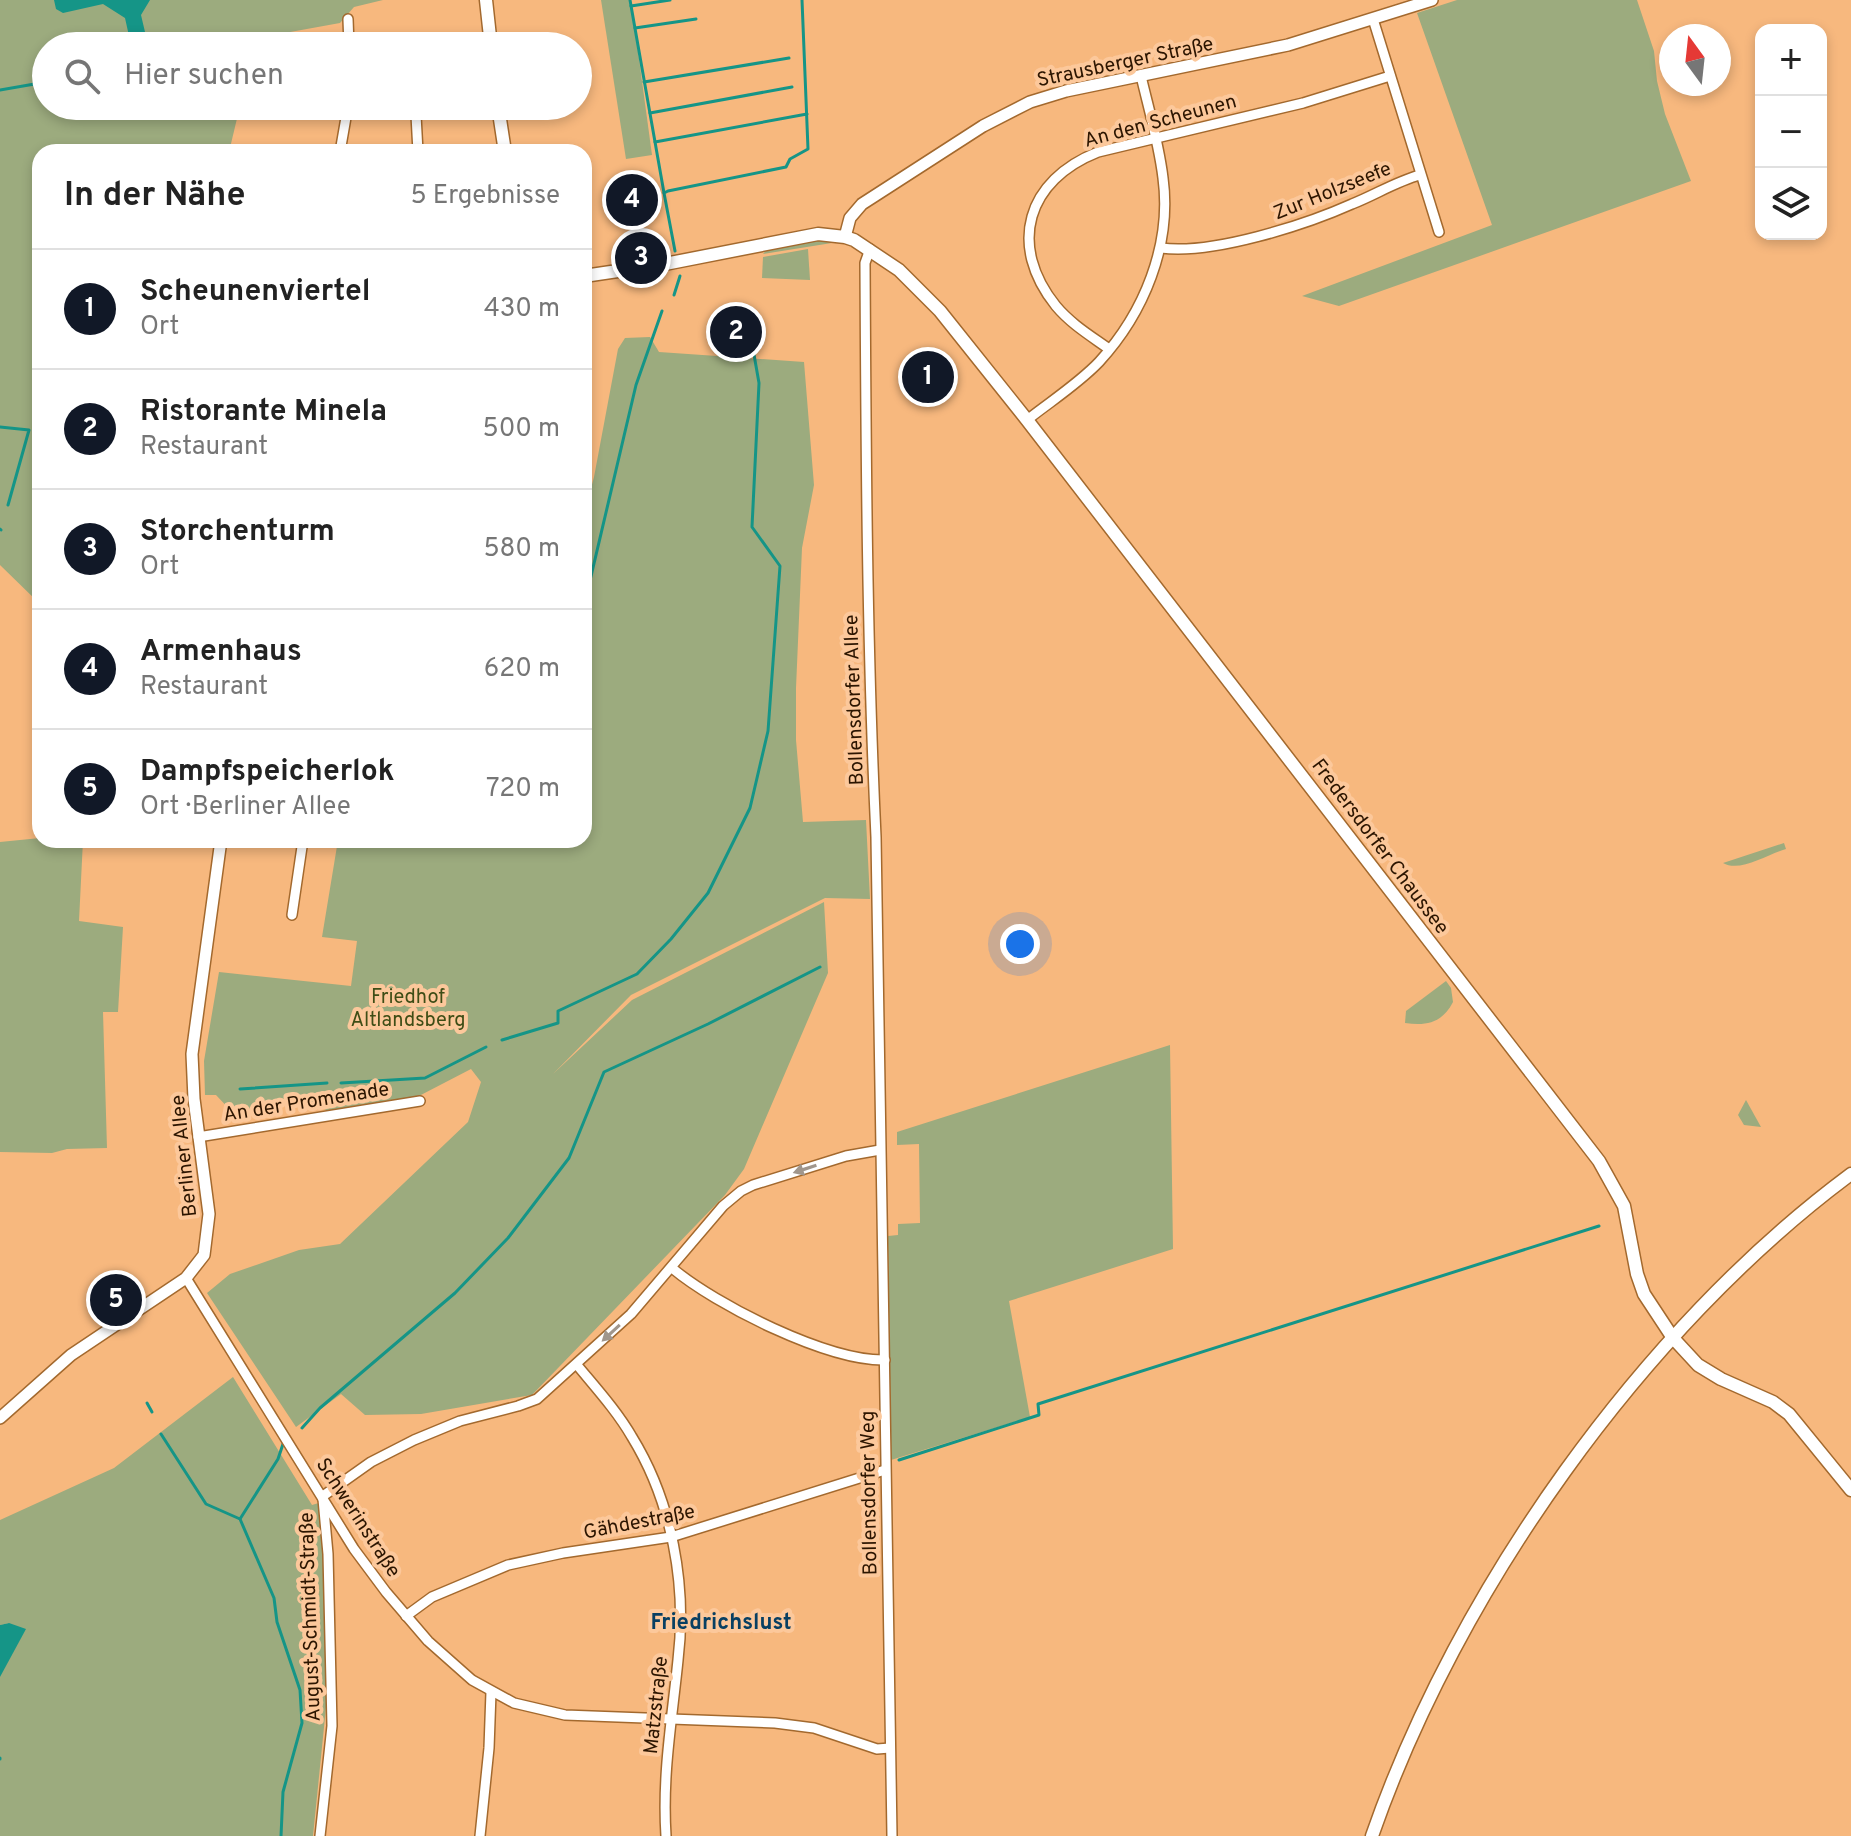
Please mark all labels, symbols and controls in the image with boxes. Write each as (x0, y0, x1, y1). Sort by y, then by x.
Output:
north arrow (1659, 24, 1731, 96)
map controls (1755, 24, 1827, 240)
button: + (1755, 24, 1827, 96)
search box (32, 32, 592, 120)
street label: Strausberger Straße (1035, 32, 1216, 94)
icon: search (60, 54, 104, 98)
text: Hier suchen (124, 58, 284, 95)
street label: An den Scheunen (1081, 89, 1240, 155)
button: − (1755, 96, 1827, 168)
street label: Zur Holzseefe (1270, 156, 1395, 227)
button: layers (1755, 168, 1827, 240)
pin: 4 (606, 170, 658, 230)
text: In der Nähe (64, 175, 246, 218)
text: 5 Ergebnisse (410, 180, 560, 213)
pin: 3 (615, 228, 667, 288)
text: Scheunenviertel (140, 274, 371, 311)
text: 1 (85, 293, 95, 326)
text: 430 m (484, 293, 560, 326)
pin: 2 (710, 302, 762, 362)
text: Ort (140, 311, 179, 344)
pin: 1 (902, 347, 954, 407)
text: Ristorante Minela (140, 394, 387, 431)
text: 2 (82, 413, 98, 446)
text: 500 m (483, 413, 560, 446)
text: Restaurant (140, 431, 268, 464)
text: Storchenturm (140, 514, 335, 551)
text: 3 (82, 533, 98, 566)
text: 580 m (483, 533, 560, 566)
text: Ort (140, 551, 179, 584)
street label: Bollensdorfer Allee (839, 614, 871, 786)
text: Armenhaus (140, 634, 302, 671)
text: 4 (82, 653, 98, 686)
text: 620 m (484, 653, 560, 686)
text: Restaurant (140, 671, 268, 704)
text: Dampfspeicherlok (140, 754, 395, 791)
street label: Fredersdorfer Chaussee (1305, 754, 1454, 940)
text: 5 (82, 773, 98, 806)
text: 720 m (486, 773, 560, 806)
text: Ort · Berliner Allee (140, 791, 351, 824)
your location (1000, 924, 1040, 964)
park label: Friedhof Altlandsberg (350, 985, 466, 1034)
street label: An der Promenade (222, 1077, 391, 1129)
street label: Berliner Allee (166, 1094, 204, 1218)
one-way arrow (792, 1163, 816, 1176)
pin: 5 (90, 1270, 142, 1330)
one-way arrow (602, 1323, 621, 1341)
street label: Bollensdorfer Weg (856, 1410, 884, 1575)
street label: Schwerinstraße (309, 1453, 406, 1583)
street label: Gähdestraße (581, 1499, 697, 1547)
street label: August-Schmidt-Straße (294, 1512, 328, 1722)
district label: Friedrichslust (650, 1610, 792, 1637)
street label: Matzstraße (639, 1655, 675, 1756)

